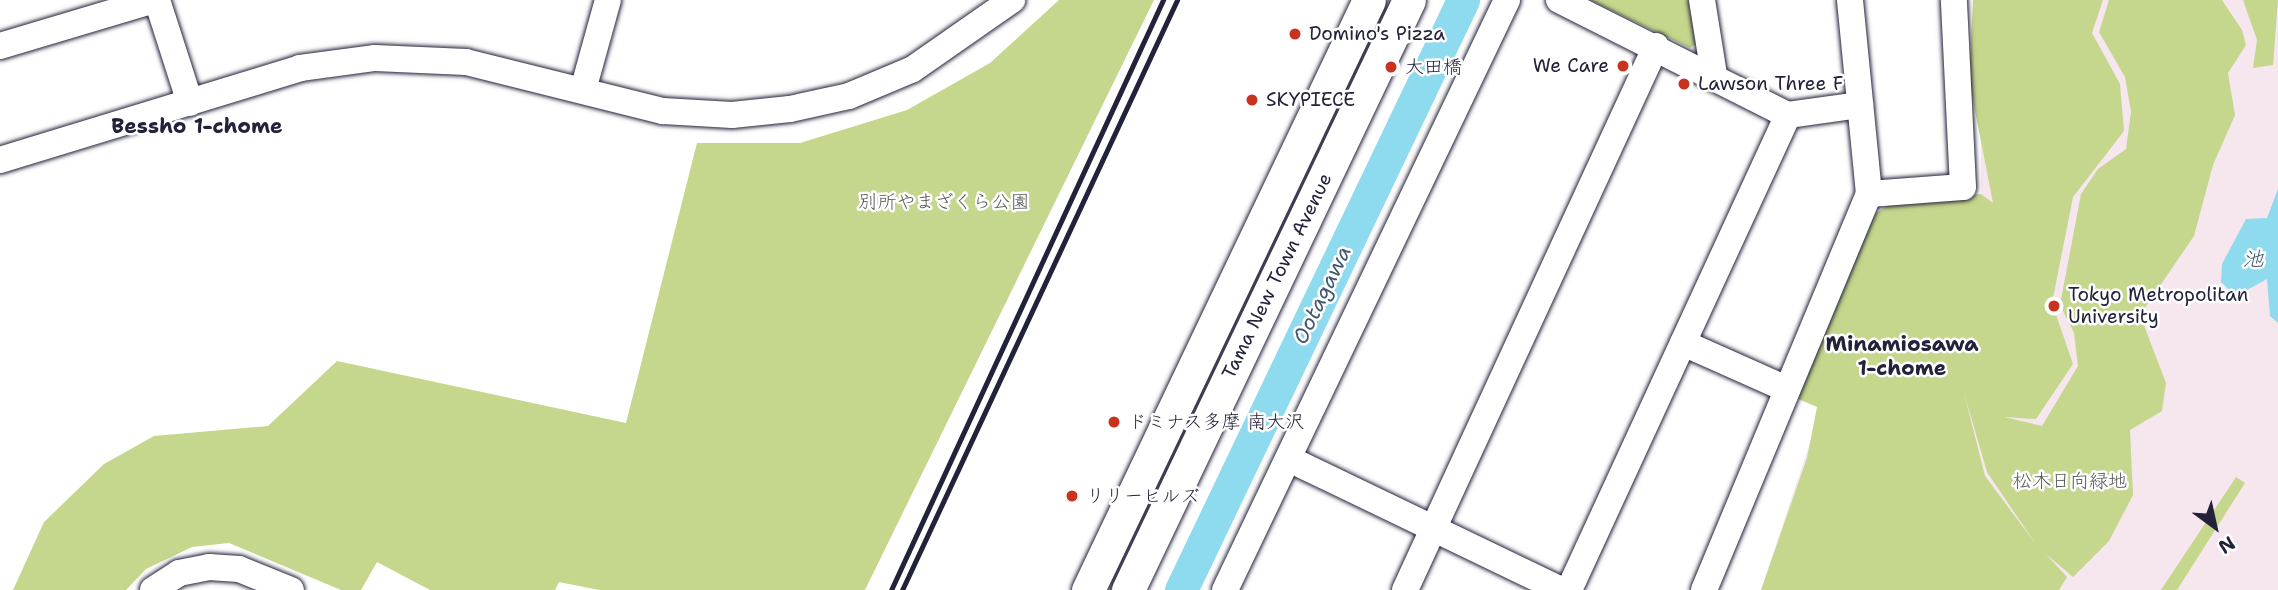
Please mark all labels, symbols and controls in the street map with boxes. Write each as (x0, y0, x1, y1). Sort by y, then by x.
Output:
place label: Domino's Pizza (1309, 23, 1445, 45)
marker: Domino's Pizza (1287, 26, 1303, 42)
place label: We Care (1533, 55, 1609, 77)
place label: 大田橋 (1405, 56, 1462, 78)
marker: We Care (1615, 58, 1631, 74)
marker: 大田橋 (1383, 59, 1399, 75)
place label: Lawson Three F (1698, 73, 1843, 95)
marker: Lawson Three F (1676, 76, 1692, 92)
place label: SKYPIECE (1266, 89, 1355, 111)
marker: SKYPIECE (1244, 92, 1260, 108)
district label: Bessho 1-chome (111, 113, 283, 139)
street label: Tama New Town Avenue (1217, 170, 1337, 382)
park label: 別所やまざくら公園 (859, 191, 1029, 213)
water label: Ootagawa (1287, 242, 1357, 348)
water label: 池 (2243, 246, 2263, 272)
place label: Tokyo Metropolitan University (2068, 284, 2248, 328)
marker: Tokyo Metropolitan University (2046, 298, 2062, 314)
district label: Minamiosawa 1-chome (1825, 331, 1979, 381)
place label: ドミナス多摩 南大沢 (1128, 411, 1305, 433)
marker: ドミナス多摩 南大沢 (1106, 414, 1122, 430)
park label: 松木日向緑地 (2013, 470, 2127, 492)
place label: リリーヒルズ (1086, 485, 1200, 507)
marker: リリーヒルズ (1064, 488, 1080, 504)
north arrow (2180, 492, 2250, 562)
text: N (2214, 530, 2240, 560)

